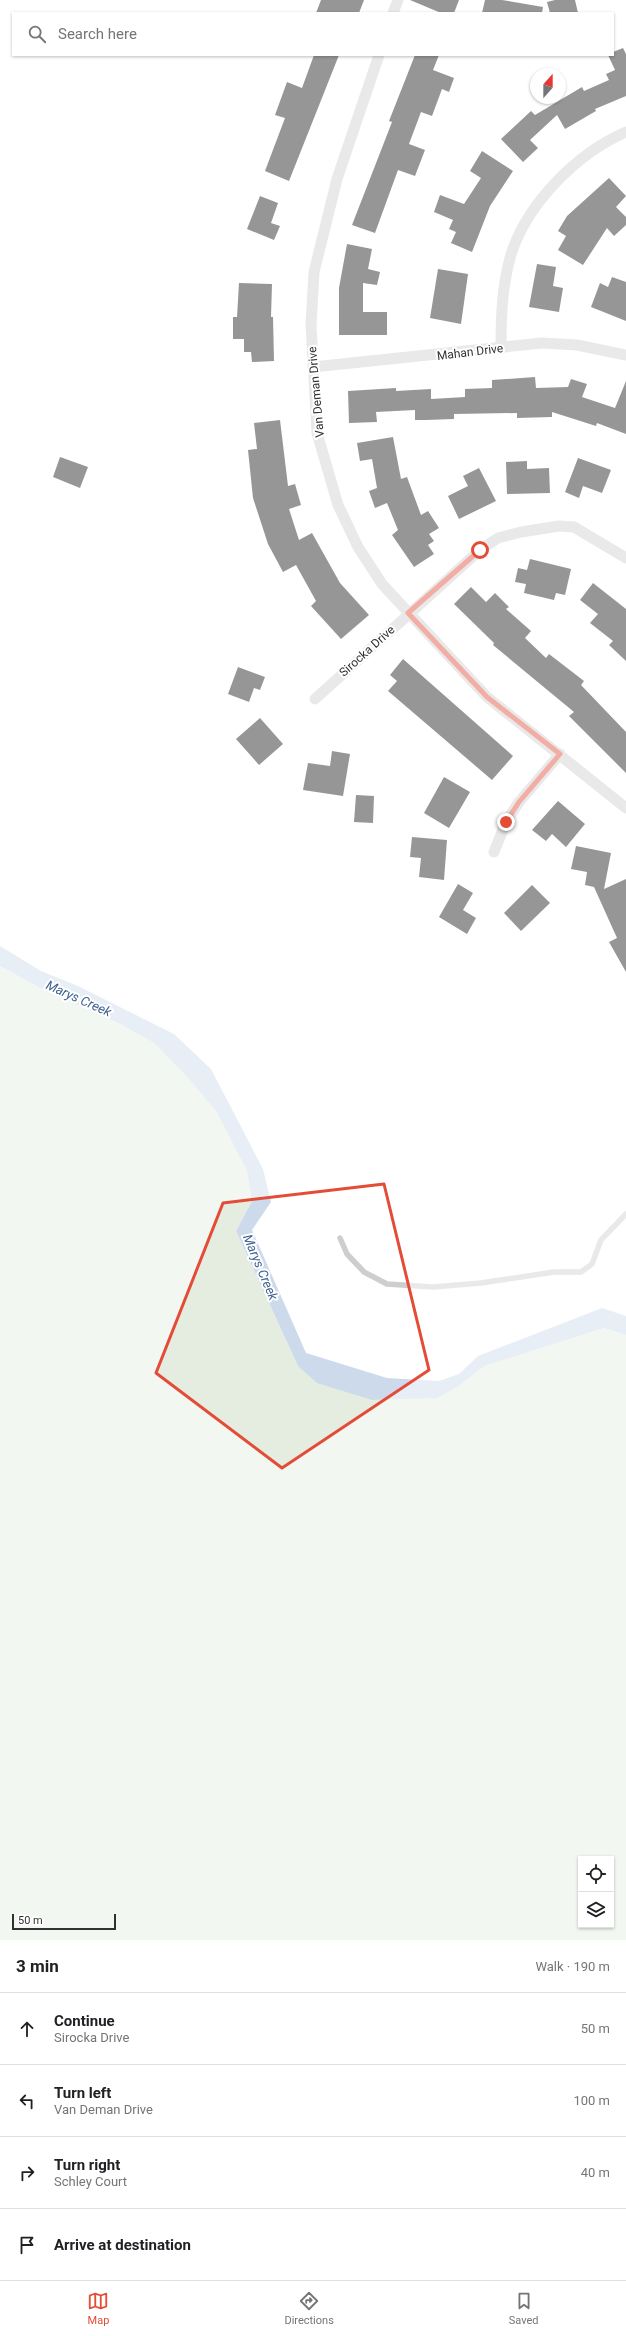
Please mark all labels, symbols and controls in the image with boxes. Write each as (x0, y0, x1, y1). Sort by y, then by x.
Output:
search box (12, 12, 614, 56)
icon: search (26, 23, 48, 45)
text: Search here (58, 25, 137, 43)
north arrow (530, 68, 566, 104)
street label: Mahan Drive (436, 341, 504, 363)
street label: Van Deman Drive (305, 346, 327, 438)
route start (471, 541, 489, 559)
street label: Sirocka Drive (336, 622, 398, 680)
route end (497, 813, 515, 831)
water label: Marys Creek (44, 977, 114, 1020)
water label: Marys Creek (240, 1232, 281, 1303)
map controls (578, 1856, 614, 1928)
button: locate (578, 1856, 614, 1892)
button: layers (578, 1892, 614, 1928)
scale bar (12, 1912, 116, 1931)
text: 50 m (18, 1914, 43, 1927)
text: 3 min (16, 1956, 59, 1976)
text: Walk · 190 m (535, 1959, 610, 1974)
text: Continue (54, 2012, 115, 2030)
icon: ahead (16, 2018, 38, 2040)
text: 50 m (581, 2021, 610, 2036)
text: Sirocka Drive (54, 2030, 129, 2045)
text: Turn left (54, 2084, 111, 2102)
icon: left (16, 2090, 38, 2112)
text: 100 m (573, 2093, 610, 2108)
text: Van Deman Drive (54, 2102, 153, 2117)
text: Turn right (54, 2156, 120, 2174)
icon: right (16, 2162, 38, 2184)
text: 40 m (581, 2165, 610, 2180)
text: Schley Court (54, 2174, 127, 2189)
icon: arrive (16, 2234, 38, 2256)
text: Arrive at destination (54, 2236, 191, 2254)
tab: Map (87, 2290, 109, 2327)
tab: Directions (284, 2290, 334, 2327)
tab: Saved (509, 2290, 539, 2327)

